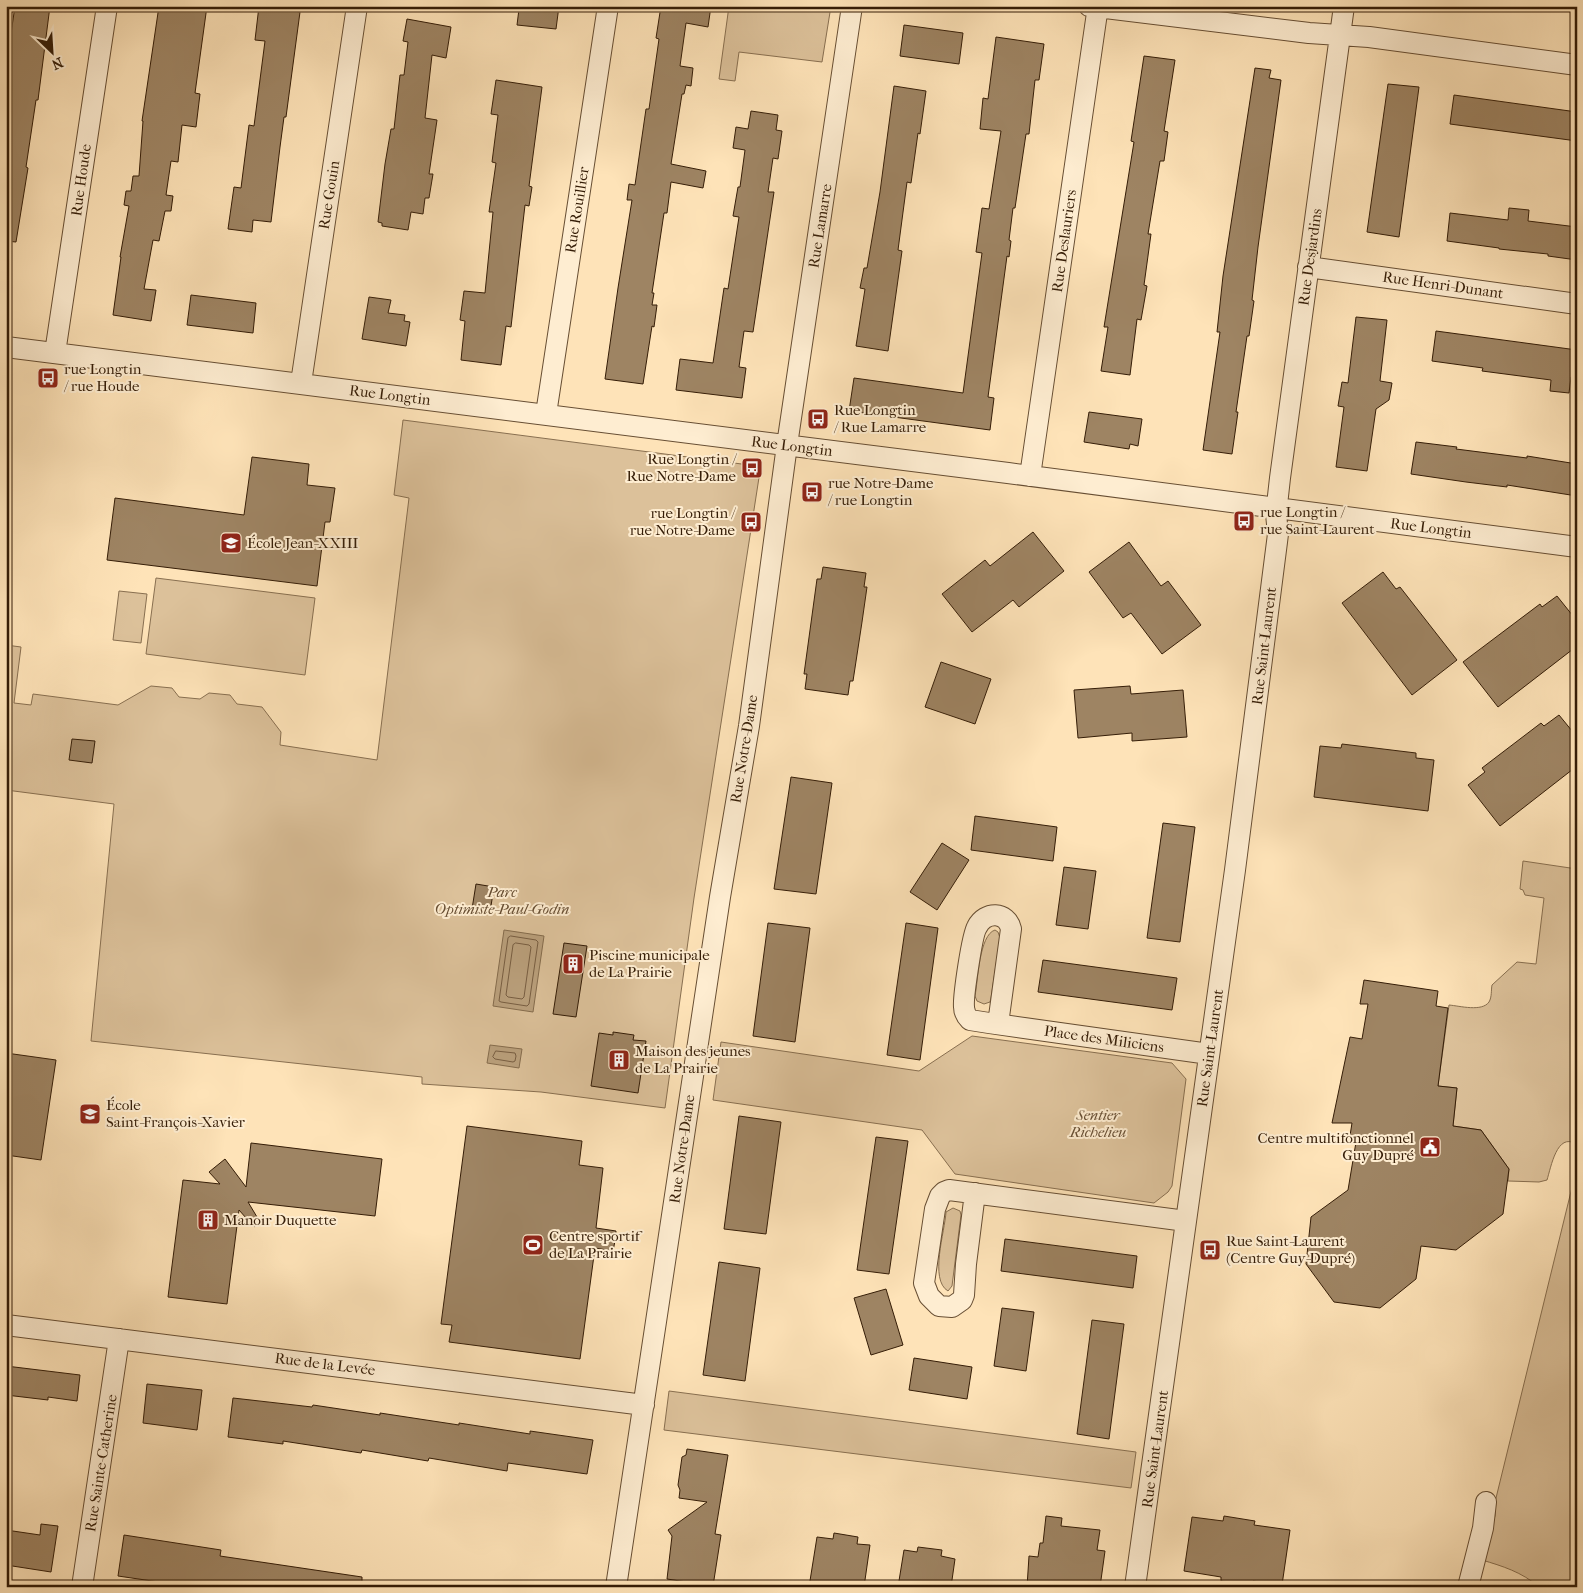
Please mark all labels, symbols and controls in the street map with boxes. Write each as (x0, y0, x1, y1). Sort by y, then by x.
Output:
north arrow (28, 28, 78, 78)
text: N (49, 53, 66, 73)
street label: Rue Houde (67, 142, 95, 217)
street label: Rue Gouin (315, 159, 343, 231)
street label: Rue Rouillier (561, 165, 593, 254)
street label: Rue Lamarre (804, 182, 836, 270)
street label: Rue Deslauriers (1048, 188, 1080, 294)
street label: Rue Desjardins (1294, 207, 1326, 307)
street label: Rue Henri-Dunant (1381, 268, 1505, 302)
place label: rue Longtin / rue Houde (63, 360, 142, 395)
bus stop icon: rue Longtin / rue Houde (36, 366, 60, 390)
street label: Rue Longtin (348, 381, 432, 409)
place label: Rue Longtin / Rue Lamarre (833, 401, 927, 436)
bus stop icon: Rue Longtin / Rue Lamarre (806, 407, 830, 431)
street label: Rue Longtin (750, 432, 834, 460)
place label: Rue Longtin / Rue Notre-Dame (626, 450, 737, 485)
bus stop icon: Rue Longtin / Rue Notre-Dame (740, 456, 764, 480)
place label: rue Notre-Dame / rue Longtin (827, 474, 934, 509)
bus stop icon: rue Notre-Dame / rue Longtin (800, 480, 824, 504)
place label: rue Longtin / rue Saint-Laurent (1260, 503, 1375, 538)
place label: rue Longtin / rue Notre-Dame (630, 504, 736, 539)
bus stop icon: rue Longtin / rue Saint-Laurent (1232, 509, 1256, 533)
bus stop icon: rue Longtin / rue Notre-Dame (739, 510, 763, 534)
street label: Rue Longtin (1389, 514, 1473, 542)
school or university icon: École Jean-XXIII (219, 531, 243, 555)
place label: École Jean-XXIII (247, 534, 359, 552)
street label: Rue Saint-Laurent (1248, 585, 1280, 706)
street label: Rue Notre-Dame (727, 693, 762, 804)
park label: Parc Optimiste-Paul-Godin (435, 883, 569, 918)
place label: Piscine municipale de La Prairie (589, 946, 710, 981)
building icon: Piscine municipale de La Prairie (561, 952, 585, 976)
street label: Rue Saint-Laurent (1193, 987, 1227, 1108)
street label: Place des Miliciens (1043, 1022, 1166, 1056)
place label: Maison des jeunes de La Prairie (635, 1042, 751, 1077)
building icon: Maison des jeunes de La Prairie (607, 1048, 631, 1072)
street label: Rue Notre-Dame (665, 1093, 699, 1204)
place label: École Saint-François-Xavier (106, 1096, 246, 1131)
school or university icon: École Saint-François-Xavier (78, 1102, 102, 1126)
park label: Sentier Richelieu (1069, 1106, 1126, 1141)
place label: Centre multifonctionnel Guy Dupré (1257, 1129, 1415, 1164)
public building icon: Centre multifonctionnel Guy Dupré (1418, 1135, 1442, 1159)
building icon: Manoir Duquette (196, 1208, 220, 1232)
place label: Manoir Duquette (224, 1211, 337, 1229)
place label: Centre sportif de La Prairie (549, 1227, 643, 1262)
place label: Rue Saint-Laurent (Centre Guy-Dupré) (1226, 1232, 1355, 1267)
sports icon: Centre sportif de La Prairie (521, 1233, 545, 1257)
bus stop icon: Rue Saint-Laurent (Centre Guy-Dupré) (1198, 1238, 1222, 1262)
street label: Rue de la Levée (274, 1349, 377, 1379)
street label: Rue Saint-Laurent (1138, 1388, 1172, 1509)
street label: Rue Sainte-Catherine (81, 1392, 121, 1533)

